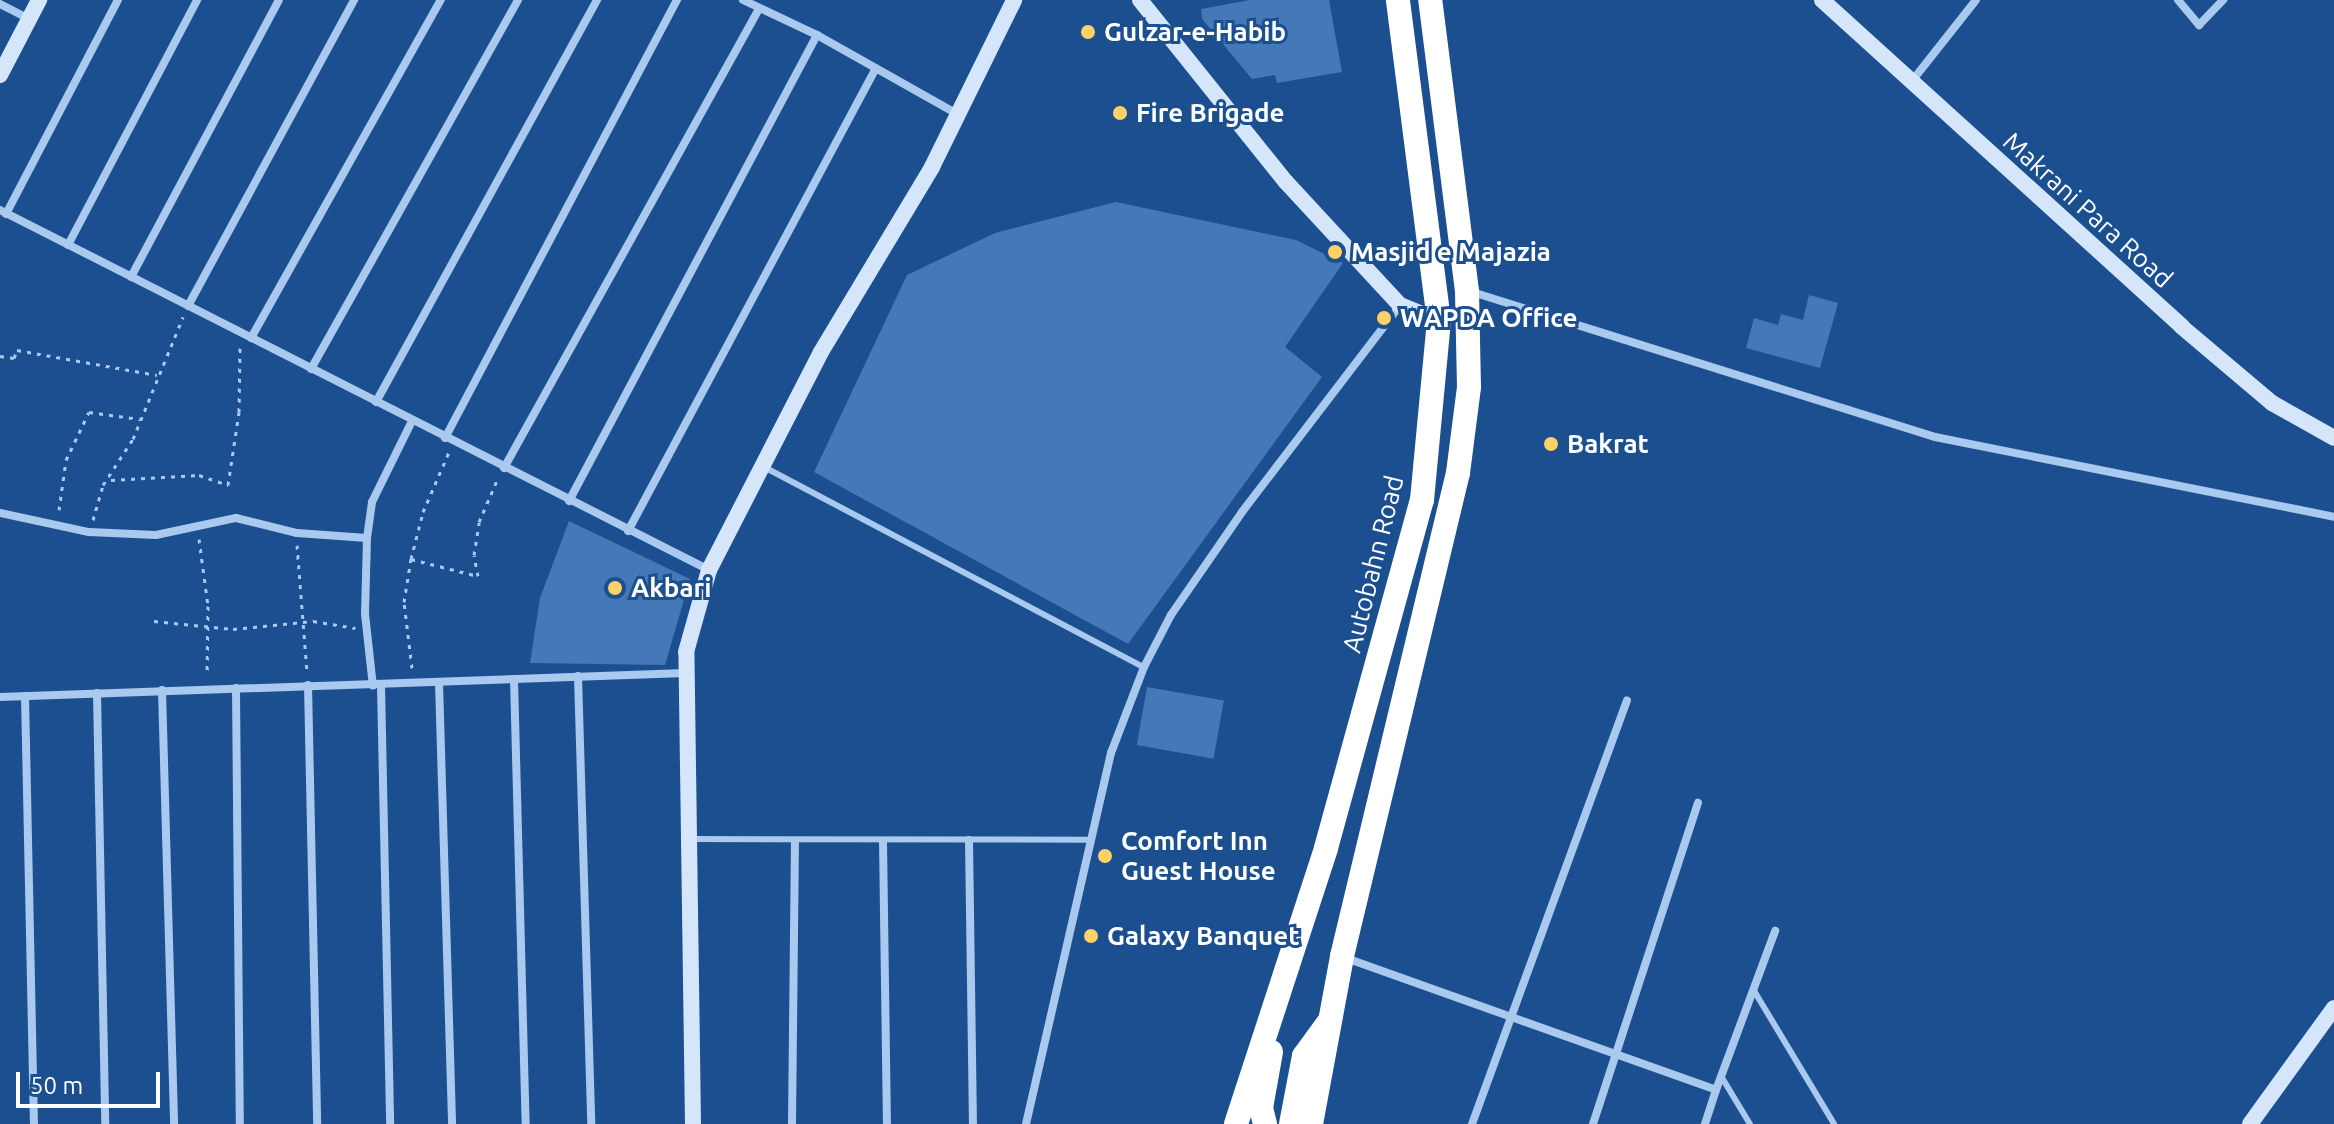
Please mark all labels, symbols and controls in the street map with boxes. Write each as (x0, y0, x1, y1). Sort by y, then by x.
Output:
place label: Gulzar-e-Habib (1104, 16, 1286, 48)
marker: Gulzar-e-Habib (1079, 23, 1097, 41)
place label: Fire Brigade (1136, 97, 1285, 129)
marker: Fire Brigade (1111, 104, 1129, 122)
street label: Makrani Para Road (1997, 126, 2179, 294)
place label: Masjid e Majazia (1351, 236, 1551, 268)
marker: Masjid e Majazia (1326, 243, 1344, 261)
place label: WAPDA Office (1400, 302, 1577, 334)
marker: WAPDA Office (1375, 309, 1393, 327)
place label: Bakrat (1567, 428, 1649, 460)
marker: Bakrat (1542, 435, 1560, 453)
street label: Autobahn Road (1336, 472, 1410, 656)
place label: Akbari (631, 572, 711, 604)
marker: Akbari (606, 579, 624, 597)
place label: Comfort Inn Guest House (1121, 825, 1276, 886)
marker: Comfort Inn Guest House (1096, 847, 1114, 865)
place label: Galaxy Banquet (1107, 920, 1299, 952)
marker: Galaxy Banquet (1082, 927, 1100, 945)
scale bar (20, 1056, 164, 1106)
text: 50 m (30, 1072, 83, 1099)

